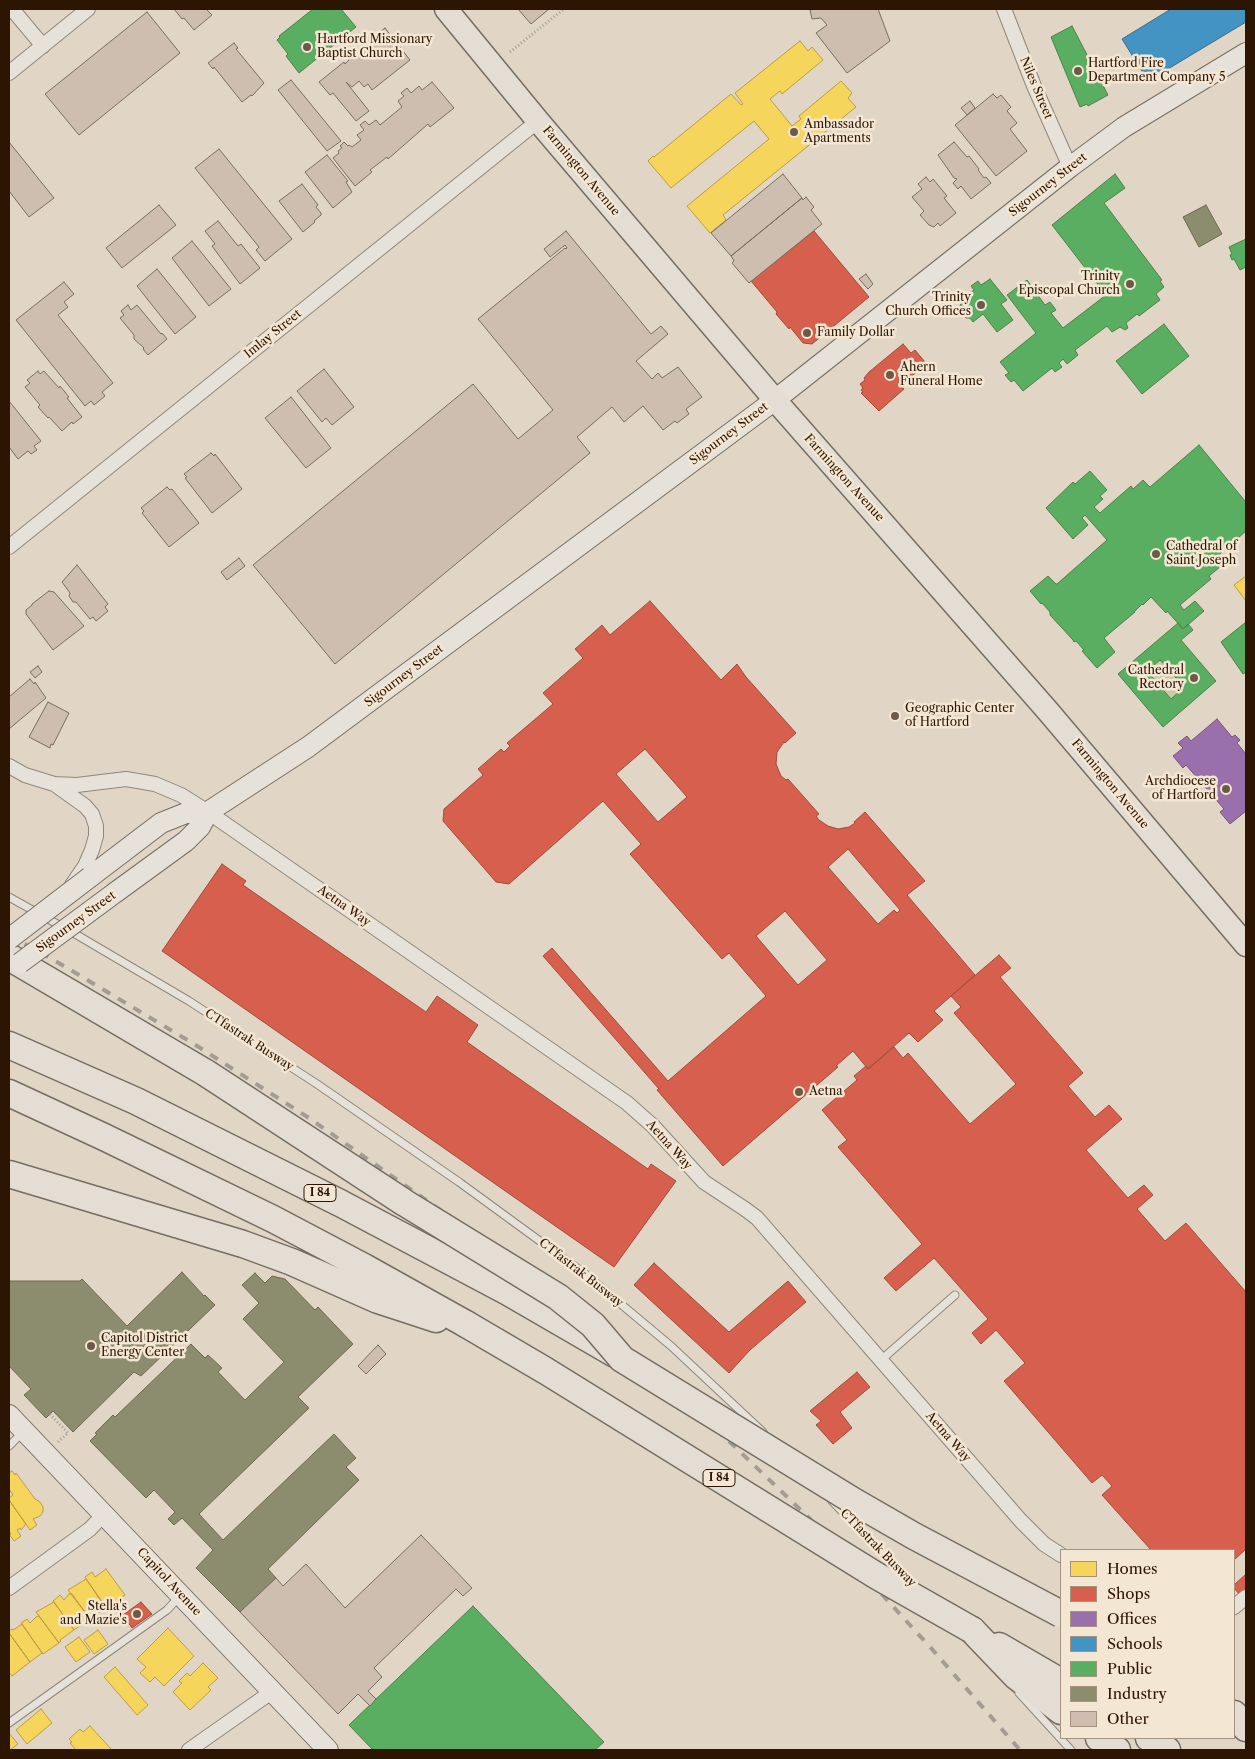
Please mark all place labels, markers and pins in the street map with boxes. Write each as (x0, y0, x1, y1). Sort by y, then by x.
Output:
place label: Hartford Missionary Baptist Church (317, 33, 433, 61)
marker: Hartford Missionary Baptist Church (301, 41, 313, 53)
place label: Hartford Fire Department Company 5 (1088, 57, 1225, 85)
marker: Hartford Fire Department Company 5 (1072, 65, 1084, 77)
place label: Ambassador Apartments (804, 118, 874, 146)
marker: Ambassador Apartments (788, 126, 800, 138)
place label: Trinity Episcopal Church (1018, 270, 1120, 298)
marker: Trinity Episcopal Church (1124, 278, 1136, 290)
place label: Trinity Church Offices (885, 291, 971, 319)
marker: Trinity Church Offices (975, 299, 987, 311)
place label: Family Dollar (817, 326, 894, 340)
marker: Family Dollar (801, 327, 813, 339)
place label: Ahern Funeral Home (900, 361, 983, 389)
marker: Ahern Funeral Home (884, 369, 896, 381)
place label: Cathedral of Saint Joseph (1166, 540, 1237, 568)
marker: Cathedral of Saint Joseph (1150, 548, 1162, 560)
place label: Cathedral Rectory (1128, 664, 1184, 692)
marker: Cathedral Rectory (1188, 672, 1200, 684)
place label: Geographic Center of Hartford (905, 702, 1014, 730)
marker: Geographic Center of Hartford (889, 710, 901, 722)
place label: Archdiocese of Hartford (1145, 775, 1216, 803)
marker: Archdiocese of Hartford (1220, 783, 1232, 795)
place label: Aetna (809, 1085, 843, 1099)
marker: Aetna (793, 1086, 805, 1098)
place label: Capitol District Energy Center (101, 1332, 188, 1360)
marker: Capitol District Energy Center (85, 1340, 97, 1352)
place label: Stella's and Mazie's (60, 1600, 127, 1628)
marker: Stella's and Mazie's (131, 1608, 143, 1620)

